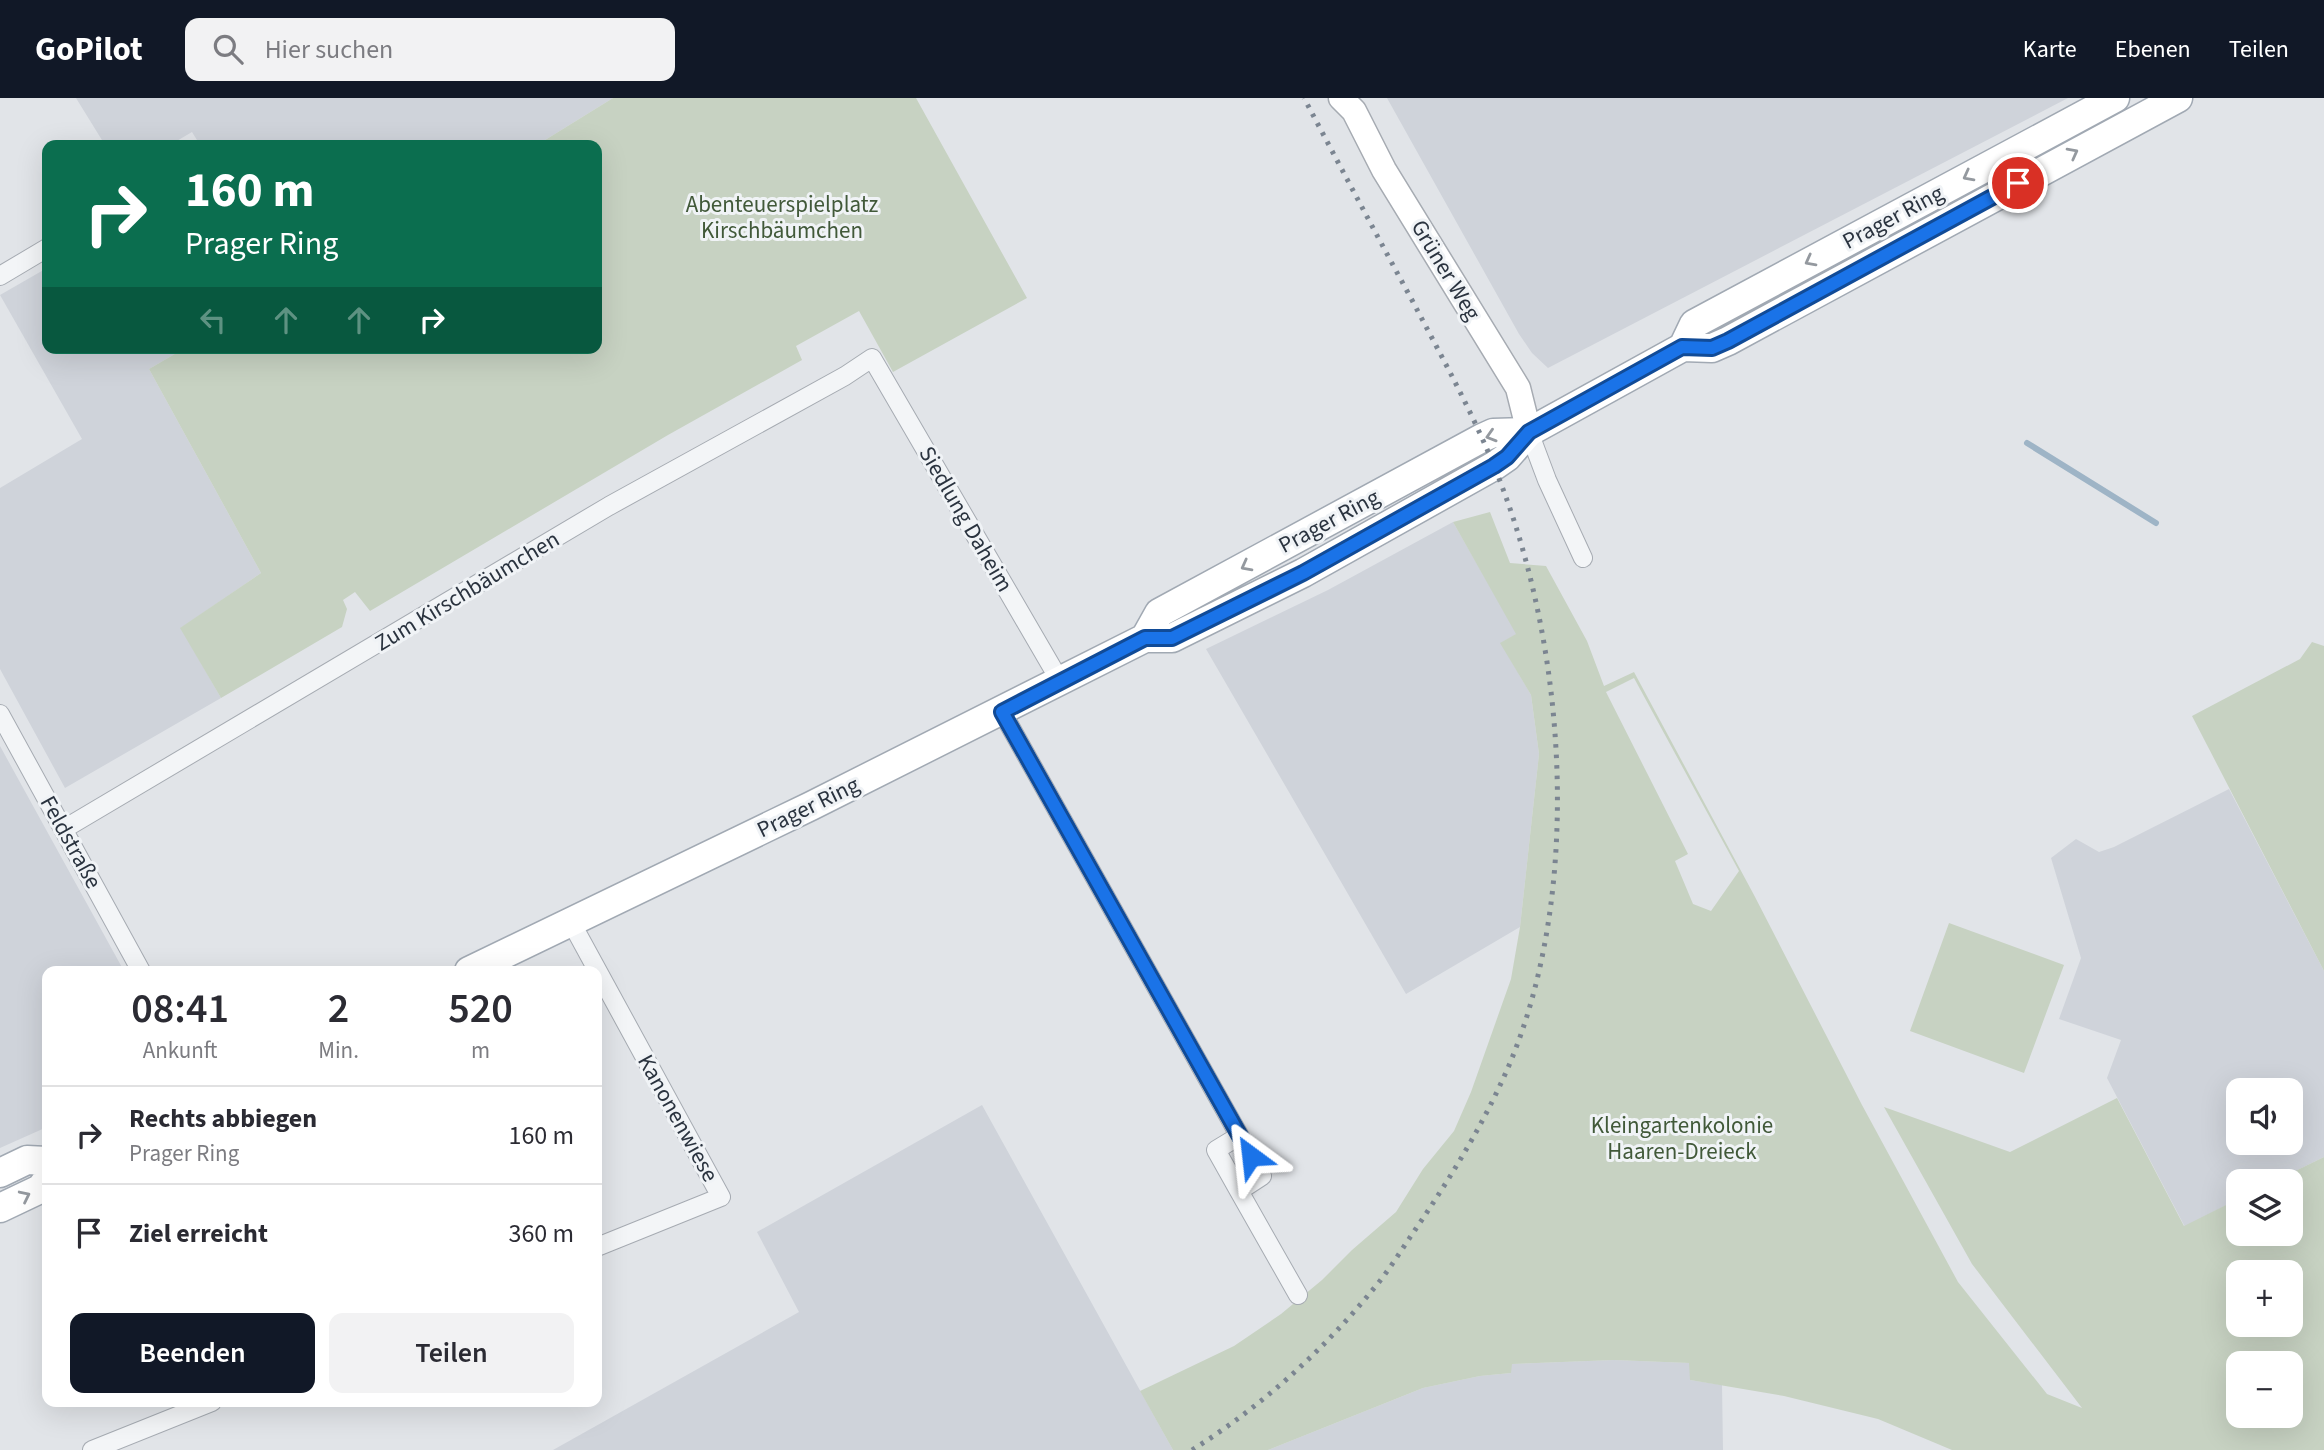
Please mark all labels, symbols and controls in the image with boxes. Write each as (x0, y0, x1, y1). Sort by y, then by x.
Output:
search box (185, 18, 675, 81)
text: GoPilot (35, 26, 143, 73)
icon: search (209, 30, 247, 68)
text: Hier suchen (265, 31, 393, 68)
text: Karte (2023, 32, 2077, 67)
text: Ebenen (2115, 32, 2191, 67)
text: Teilen (2229, 32, 2289, 67)
one-way arrow (2066, 148, 2078, 162)
pin (1988, 153, 2048, 213)
text: 160 m (185, 156, 314, 226)
icon: arrive (1999, 164, 2037, 202)
icon: right (70, 168, 161, 259)
one-way arrow (1963, 168, 1975, 182)
street label: Prager Ring (1837, 176, 1950, 257)
park label: Abenteuerspielplatz Kirschbäumchen (686, 188, 879, 247)
street label: Grüner Weg (1403, 213, 1489, 327)
text: Prager Ring (185, 221, 338, 267)
one-way arrow (1805, 253, 1817, 266)
icon: left (194, 301, 232, 339)
icon: ahead (267, 301, 305, 339)
icon: ahead (340, 301, 378, 339)
icon: right (413, 301, 451, 339)
one-way arrow (1486, 427, 1498, 442)
street label: Siedlung Daheim (911, 440, 1021, 598)
street label: Prager Ring (1273, 480, 1386, 561)
street label: Zum Kirschbäumchen (368, 523, 566, 659)
one-way arrow (1241, 558, 1253, 571)
street label: Prager Ring (751, 768, 865, 846)
street label: Feldstraße (32, 790, 110, 894)
text: 08:41 (131, 979, 229, 1039)
text: 2 (328, 979, 349, 1039)
text: 520 (448, 979, 513, 1039)
text: Ankunft (143, 1034, 218, 1067)
text: Min. (318, 1034, 359, 1067)
text: m (471, 1034, 490, 1067)
street label: Kanonenwiese (629, 1048, 727, 1188)
map controls (2226, 1078, 2303, 1428)
button: sound (2226, 1078, 2303, 1155)
text: Rechts abbiegen (129, 1100, 317, 1137)
park label: Kleingartenkolonie Haaren-Dreieck (1591, 1109, 1773, 1168)
icon: right (70, 1116, 108, 1154)
text: 160 m (508, 1117, 574, 1154)
position arrow (1214, 1119, 1288, 1193)
text: Prager Ring (129, 1137, 239, 1170)
button: layers (2226, 1169, 2303, 1246)
one-way arrow (18, 1190, 30, 1204)
icon: arrive (70, 1214, 108, 1252)
text: Ziel erreicht (129, 1215, 268, 1252)
text: 360 m (508, 1215, 574, 1252)
button: + (2226, 1260, 2303, 1337)
button: Beenden (70, 1313, 315, 1393)
button: Teilen (329, 1313, 574, 1393)
button: − (2226, 1351, 2303, 1428)

